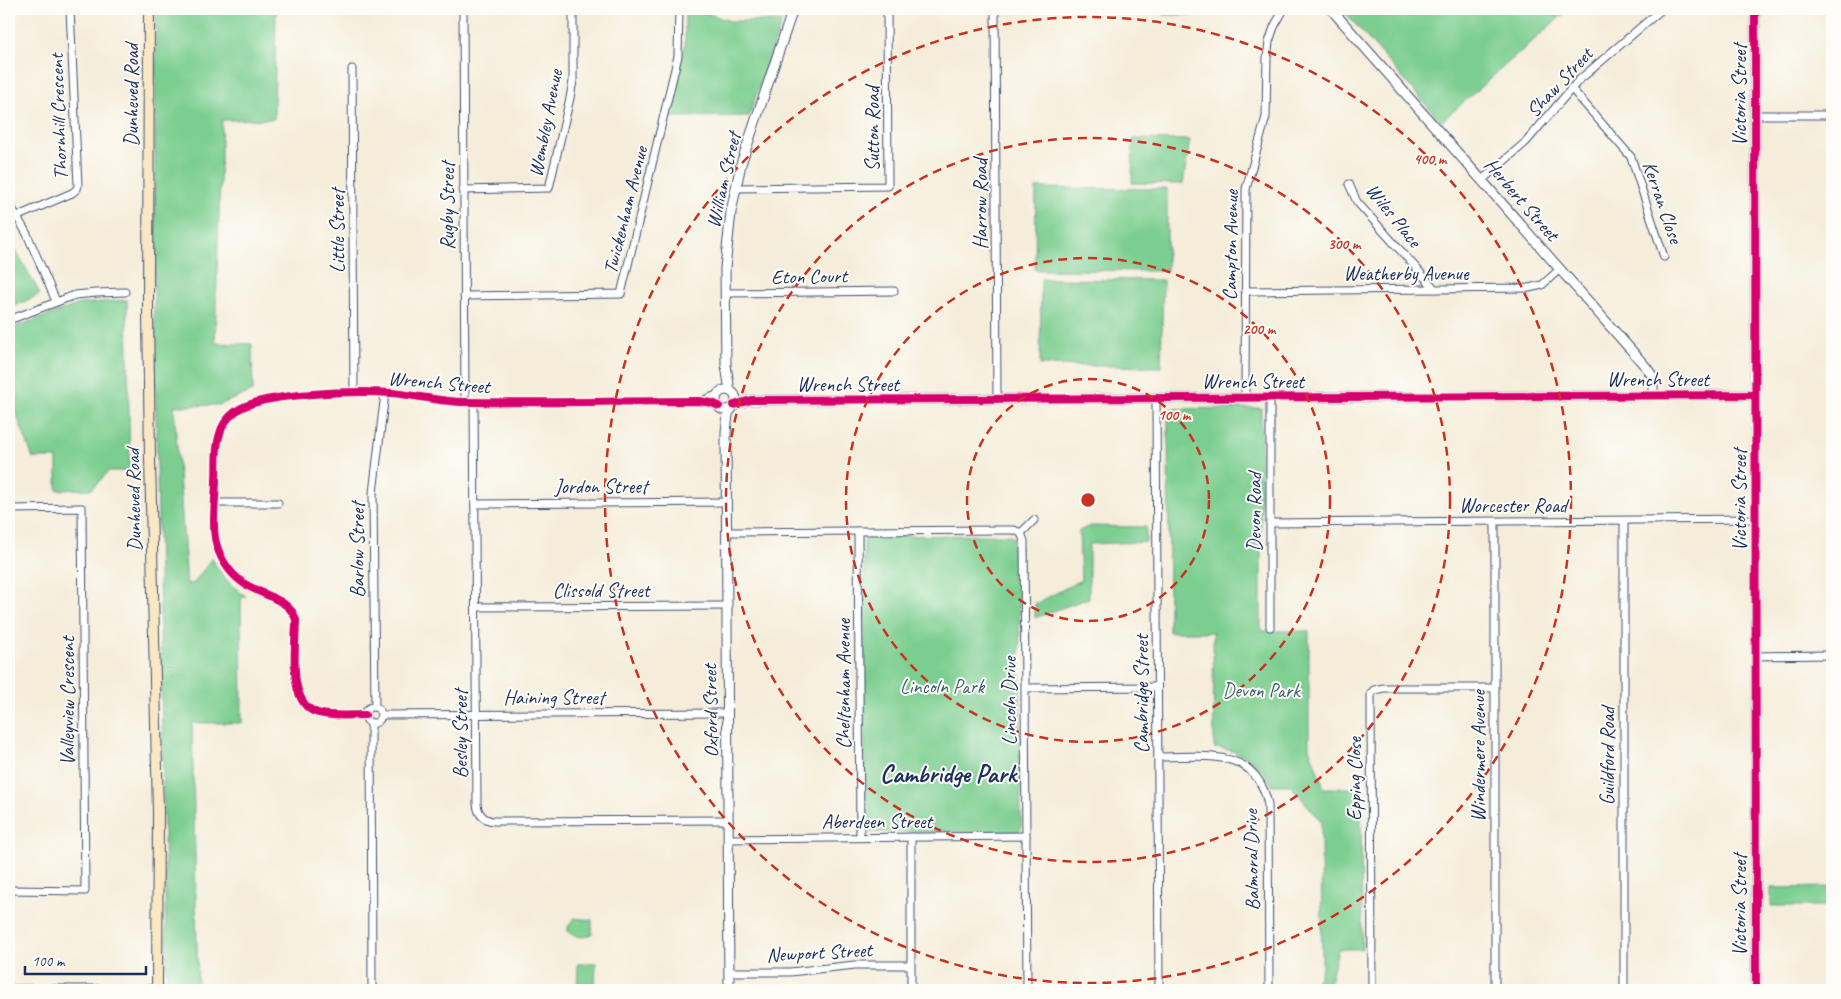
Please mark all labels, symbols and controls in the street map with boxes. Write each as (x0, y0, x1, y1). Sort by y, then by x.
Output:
street label: Dunheved Road (119, 40, 144, 146)
street label: Shaw Street (1521, 40, 1600, 122)
street label: Victoria Street (1727, 40, 1752, 146)
street label: Thornhill Crescent (44, 51, 73, 181)
street label: Wembley Avenue (523, 66, 568, 179)
street label: Sutton Road (860, 83, 885, 172)
street label: William Street (700, 127, 747, 230)
street label: Twickenham Avenue (598, 142, 654, 276)
text: 400 m (1414, 150, 1448, 169)
street label: Herbert Street (1479, 153, 1566, 248)
street label: Harrow Road (968, 155, 993, 249)
street label: Kerran Close (1637, 158, 1689, 248)
street label: Rugby Street (435, 159, 460, 250)
street label: Wiles Place (1360, 178, 1428, 253)
street label: Little Street (325, 186, 350, 273)
street label: Campton Avenue (1217, 188, 1244, 300)
text: 300 m (1328, 235, 1362, 254)
street label: Weatherby Avenue (1344, 261, 1470, 286)
street label: Eton Court (771, 263, 850, 290)
text: 200 m (1243, 320, 1277, 339)
street label: Wrench Street (387, 366, 493, 400)
street label: Wrench Street (1607, 367, 1711, 392)
street label: Wrench Street (1202, 369, 1306, 394)
street label: Wrench Street (797, 372, 901, 397)
text: 100 m (1158, 406, 1192, 425)
street label: Dunheved Road (120, 445, 147, 552)
street label: Victoria Street (1727, 445, 1752, 551)
street label: Devon Road (1242, 469, 1267, 552)
street label: Jordon Street (554, 474, 651, 499)
centre of rings (1079, 491, 1097, 509)
street label: Worcester Road (1459, 493, 1570, 518)
street label: Barlow Street (345, 499, 370, 598)
street label: Clissold Street (553, 578, 652, 603)
street label: Cheltenham Avenue (831, 618, 856, 749)
street label: Cambridge Street (1129, 632, 1154, 753)
street label: Valleyview Crescent (55, 634, 80, 765)
street label: Lincoln Drive (997, 655, 1022, 745)
street label: Oxford Street (697, 662, 724, 758)
park label: Lincoln Park (900, 674, 986, 699)
park label: Devon Park (1223, 678, 1301, 703)
street label: Haining Street (504, 685, 608, 710)
street label: Besley Street (448, 686, 473, 778)
street label: Windermere Avenue (1466, 689, 1491, 822)
street label: Guildford Road (1595, 704, 1620, 805)
street label: Epping Close (1342, 736, 1367, 821)
district label: Cambridge Park (880, 758, 1019, 790)
street label: Balmoral Drive (1238, 808, 1265, 911)
street label: Aberdeen Street (822, 809, 935, 834)
street label: Victoria Street (1727, 850, 1752, 956)
street label: Newport Street (766, 937, 875, 968)
scale bar (25, 944, 146, 976)
text: 100 m (32, 952, 66, 971)

